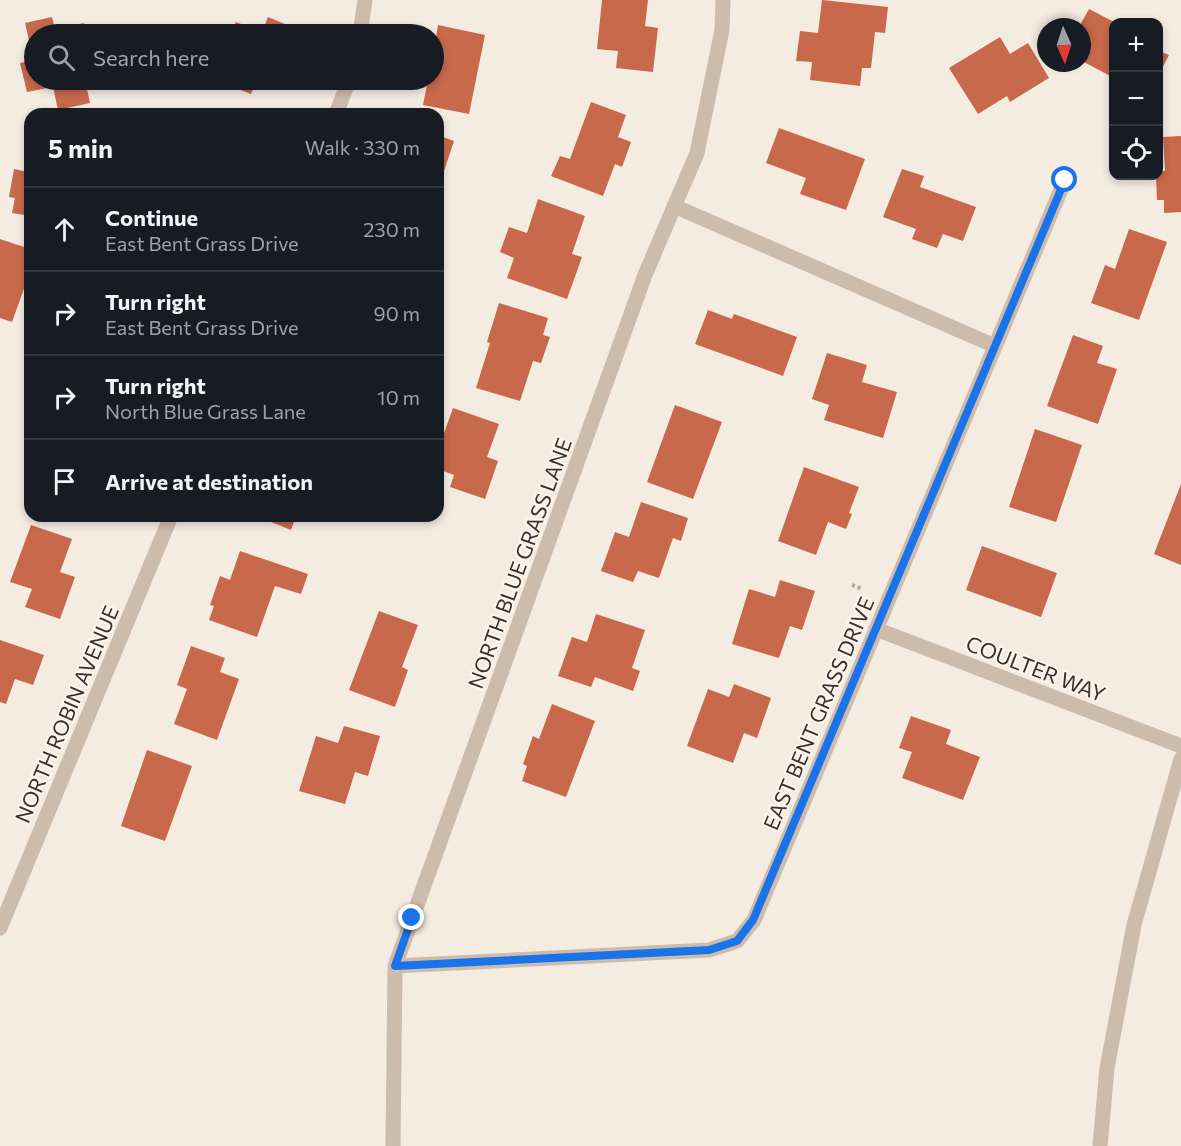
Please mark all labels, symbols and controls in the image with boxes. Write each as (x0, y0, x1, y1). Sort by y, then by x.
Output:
north arrow (1037, 18, 1091, 72)
map controls (1109, 18, 1163, 180)
button: + (1109, 18, 1163, 72)
search box (24, 24, 444, 90)
icon: search (45, 41, 78, 74)
text: Search here (93, 44, 209, 71)
button: − (1109, 72, 1163, 126)
button: locate (1109, 126, 1163, 180)
text: 5 min (48, 132, 113, 163)
text: Walk · 330 m (305, 135, 420, 159)
route start (1051, 166, 1077, 192)
text: Continue (105, 204, 198, 231)
icon: ahead (48, 213, 81, 246)
text: 230 m (363, 217, 420, 241)
text: East Bent Grass Drive (105, 231, 299, 255)
text: Turn right (105, 288, 206, 315)
icon: right (48, 297, 81, 330)
text: 90 m (374, 301, 420, 325)
text: East Bent Grass Drive (105, 315, 299, 339)
text: Turn right (105, 372, 206, 399)
icon: right (48, 381, 81, 414)
text: 10 m (377, 385, 420, 409)
text: North Blue Grass Lane (105, 399, 306, 423)
street label: NORTH BLUE GRASS LANE (462, 434, 576, 692)
icon: arrive (48, 465, 81, 498)
text: Arrive at destination (105, 468, 313, 495)
street label: EAST BENT GRASS DRIVE (758, 593, 878, 833)
street label: NORTH ROBIN AVENUE (9, 602, 123, 826)
street label: COULTER WAY (963, 630, 1109, 706)
route end (398, 904, 424, 930)

